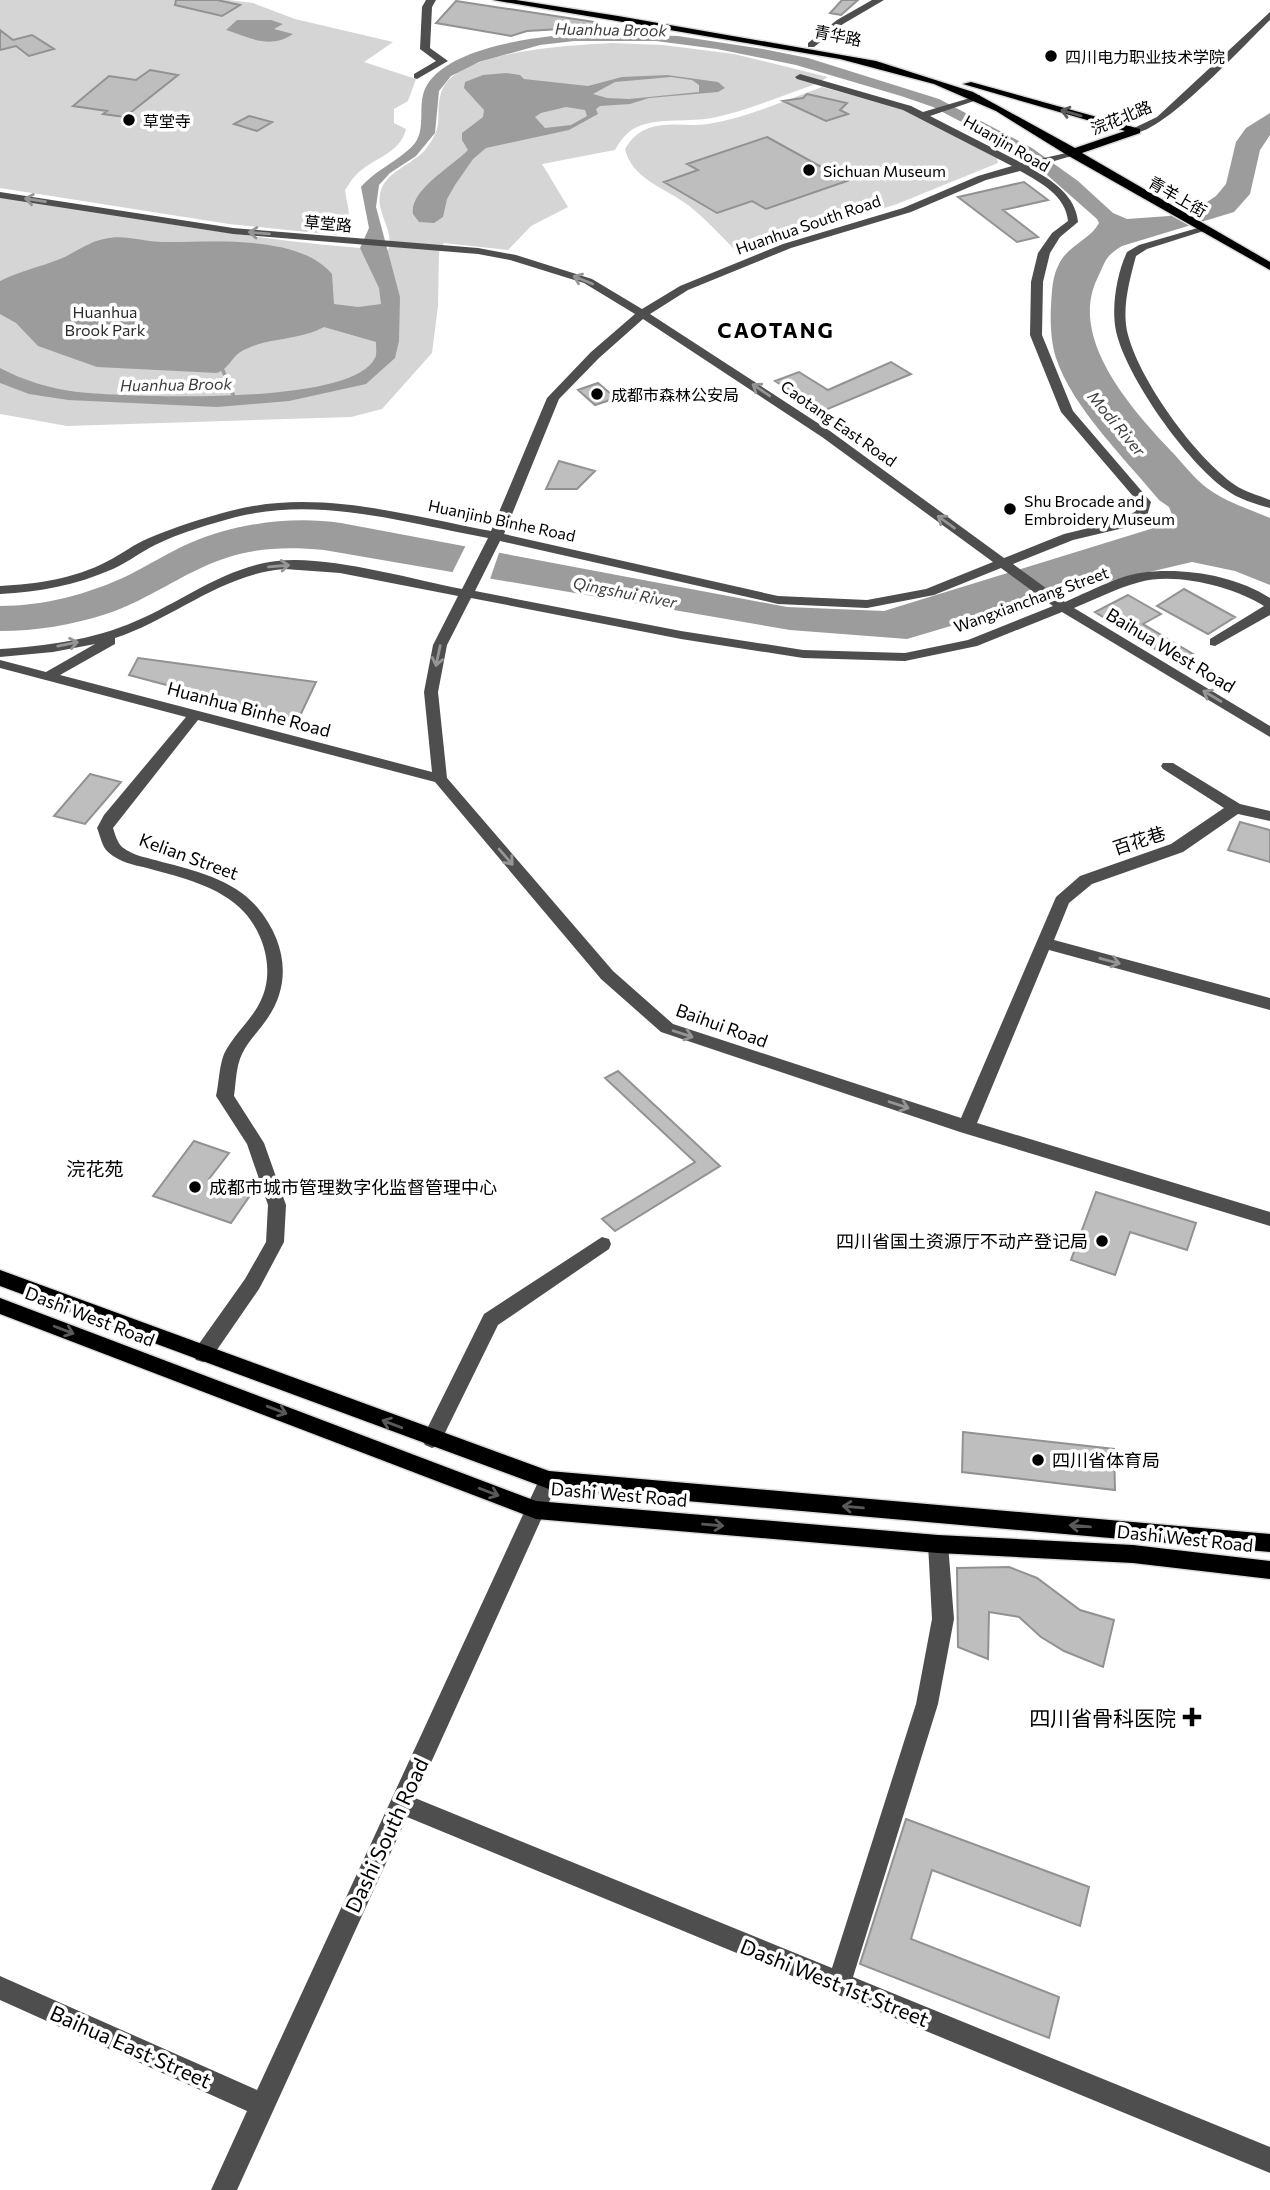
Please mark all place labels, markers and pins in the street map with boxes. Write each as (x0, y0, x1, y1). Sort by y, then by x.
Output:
place label: 四川电力职业技术学院 (1065, 47, 1225, 66)
marker: 四川电力职业技术学院 (1043, 48, 1059, 64)
place label: 草堂寺 (143, 111, 191, 130)
marker: 草堂寺 (121, 112, 137, 128)
place label: Sichuan Museum (823, 161, 946, 180)
marker: Sichuan Museum (801, 162, 817, 178)
place label: 成都市森林公安局 (611, 385, 739, 404)
marker: 成都市森林公安局 (589, 386, 605, 402)
place label: Shu Brocade and Embroidery Museum (1024, 491, 1175, 528)
marker: Shu Brocade and Embroidery Museum (1002, 501, 1018, 517)
place label: 成都市城市管理数字化监督管理中心 (209, 1176, 497, 1198)
marker: 成都市城市管理数字化监督管理中心 (187, 1179, 203, 1195)
place label: 四川省国土资源厅不动产登记局 (836, 1230, 1088, 1252)
marker: 四川省国土资源厅不动产登记局 (1094, 1233, 1110, 1249)
place label: 四川省体育局 (1052, 1449, 1160, 1471)
marker: 四川省体育局 (1030, 1452, 1046, 1468)
place label: 四川省骨科医院 (1029, 1705, 1176, 1730)
marker: 四川省骨科医院 (1182, 1707, 1202, 1727)

